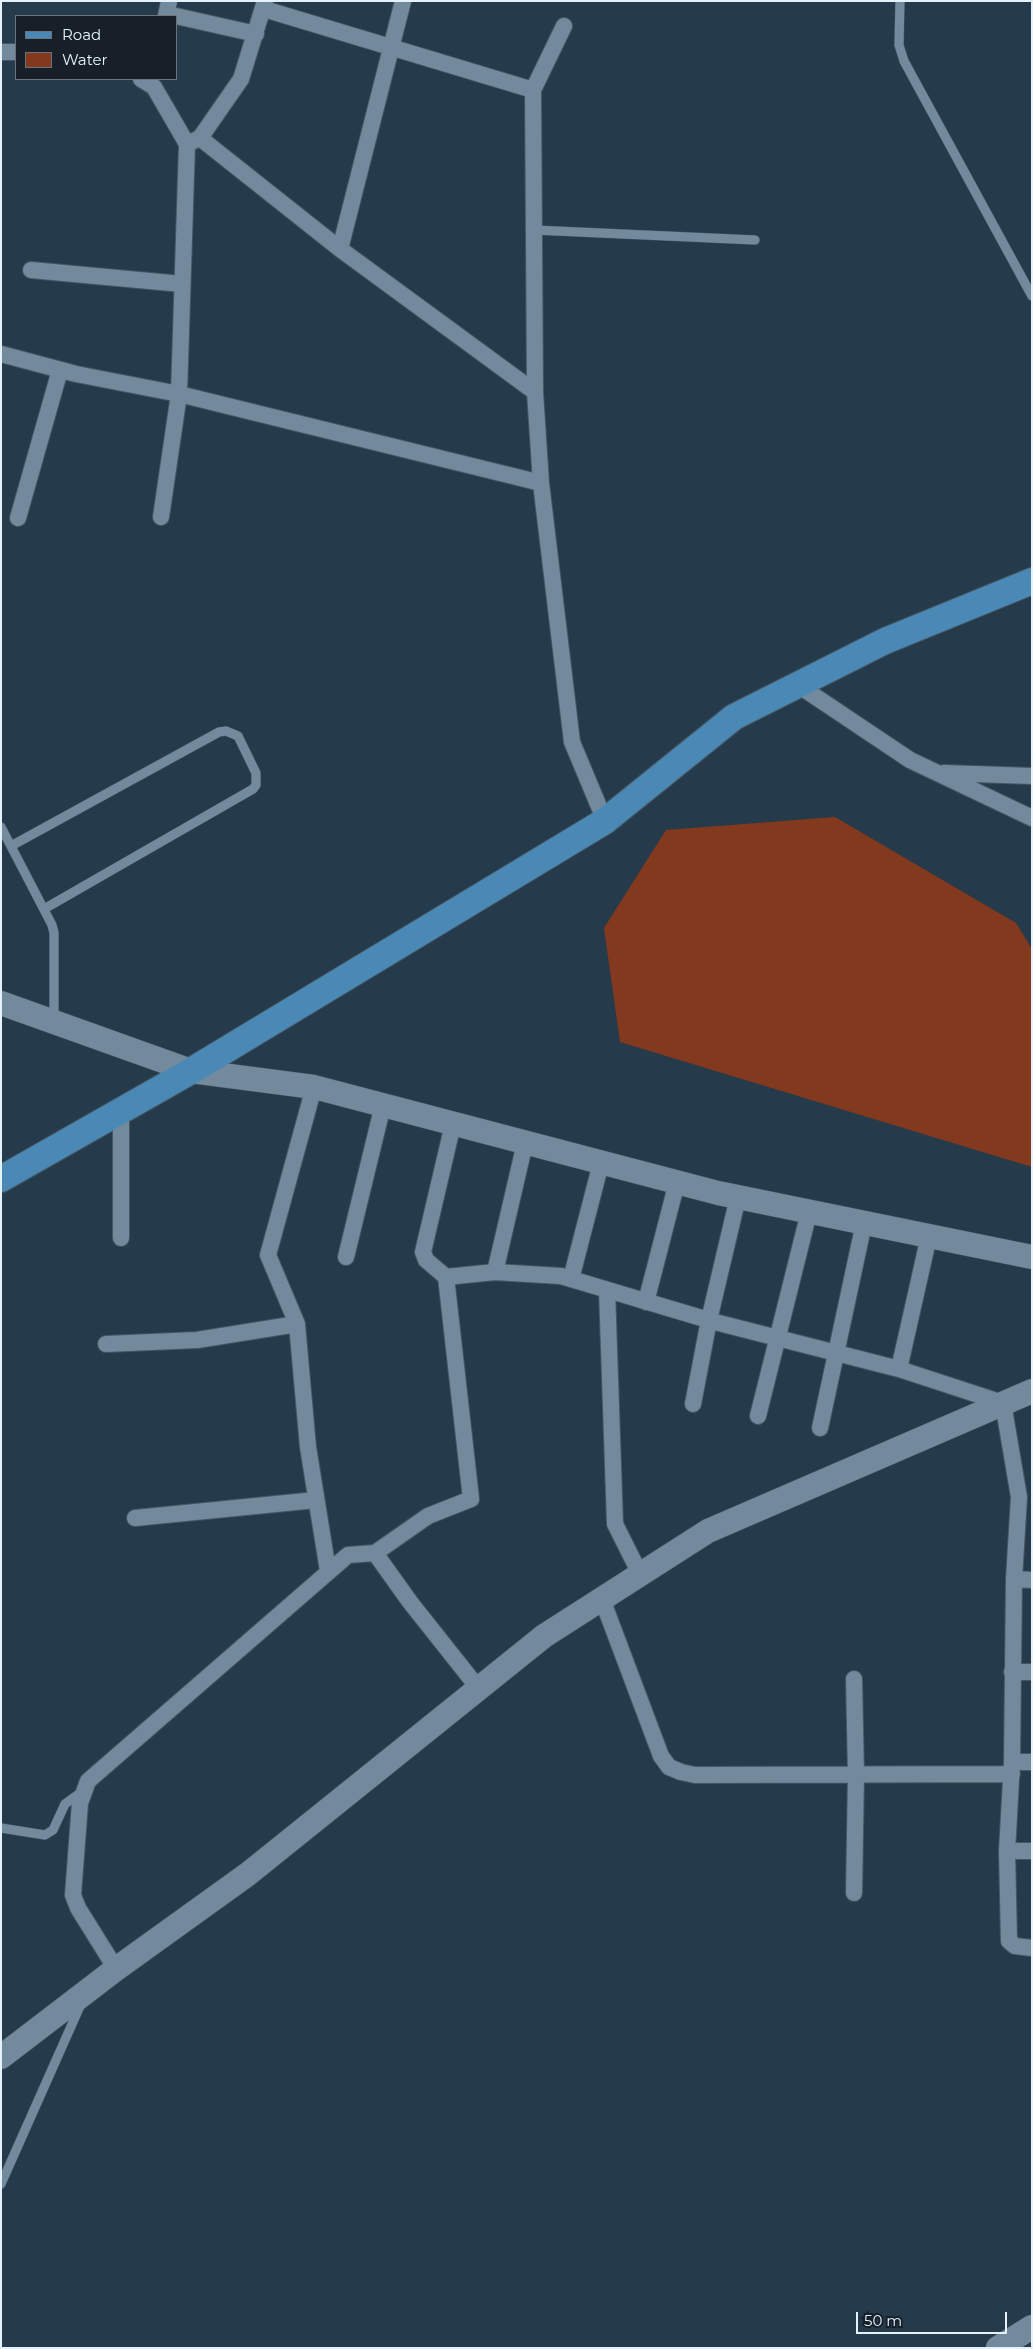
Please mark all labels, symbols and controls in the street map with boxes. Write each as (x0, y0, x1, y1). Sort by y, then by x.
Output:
legend (15, 15, 178, 80)
text: Road (62, 25, 101, 44)
text: Water (62, 50, 108, 69)
scale bar (858, 2302, 1009, 2334)
text: 50 m (864, 2311, 902, 2330)

